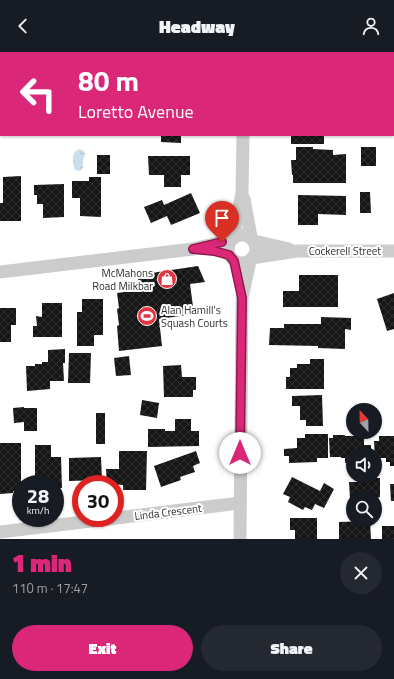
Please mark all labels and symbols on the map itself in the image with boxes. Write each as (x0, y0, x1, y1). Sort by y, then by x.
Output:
pin (205, 201, 239, 242)
street label: Cockerell Street (309, 243, 381, 259)
place label: McMahons Road Milkbar (92, 265, 153, 294)
shop icon: McMahons Road Milkbar (156, 268, 178, 290)
place label: Alan Hamill's Squash Courts (161, 302, 228, 331)
sports icon: Alan Hamill's Squash Courts (136, 305, 158, 327)
north arrow (346, 403, 382, 439)
position arrow (219, 432, 261, 474)
speed limit sign: 30 (72, 475, 124, 527)
street label: Linda Crescent (133, 500, 203, 524)

